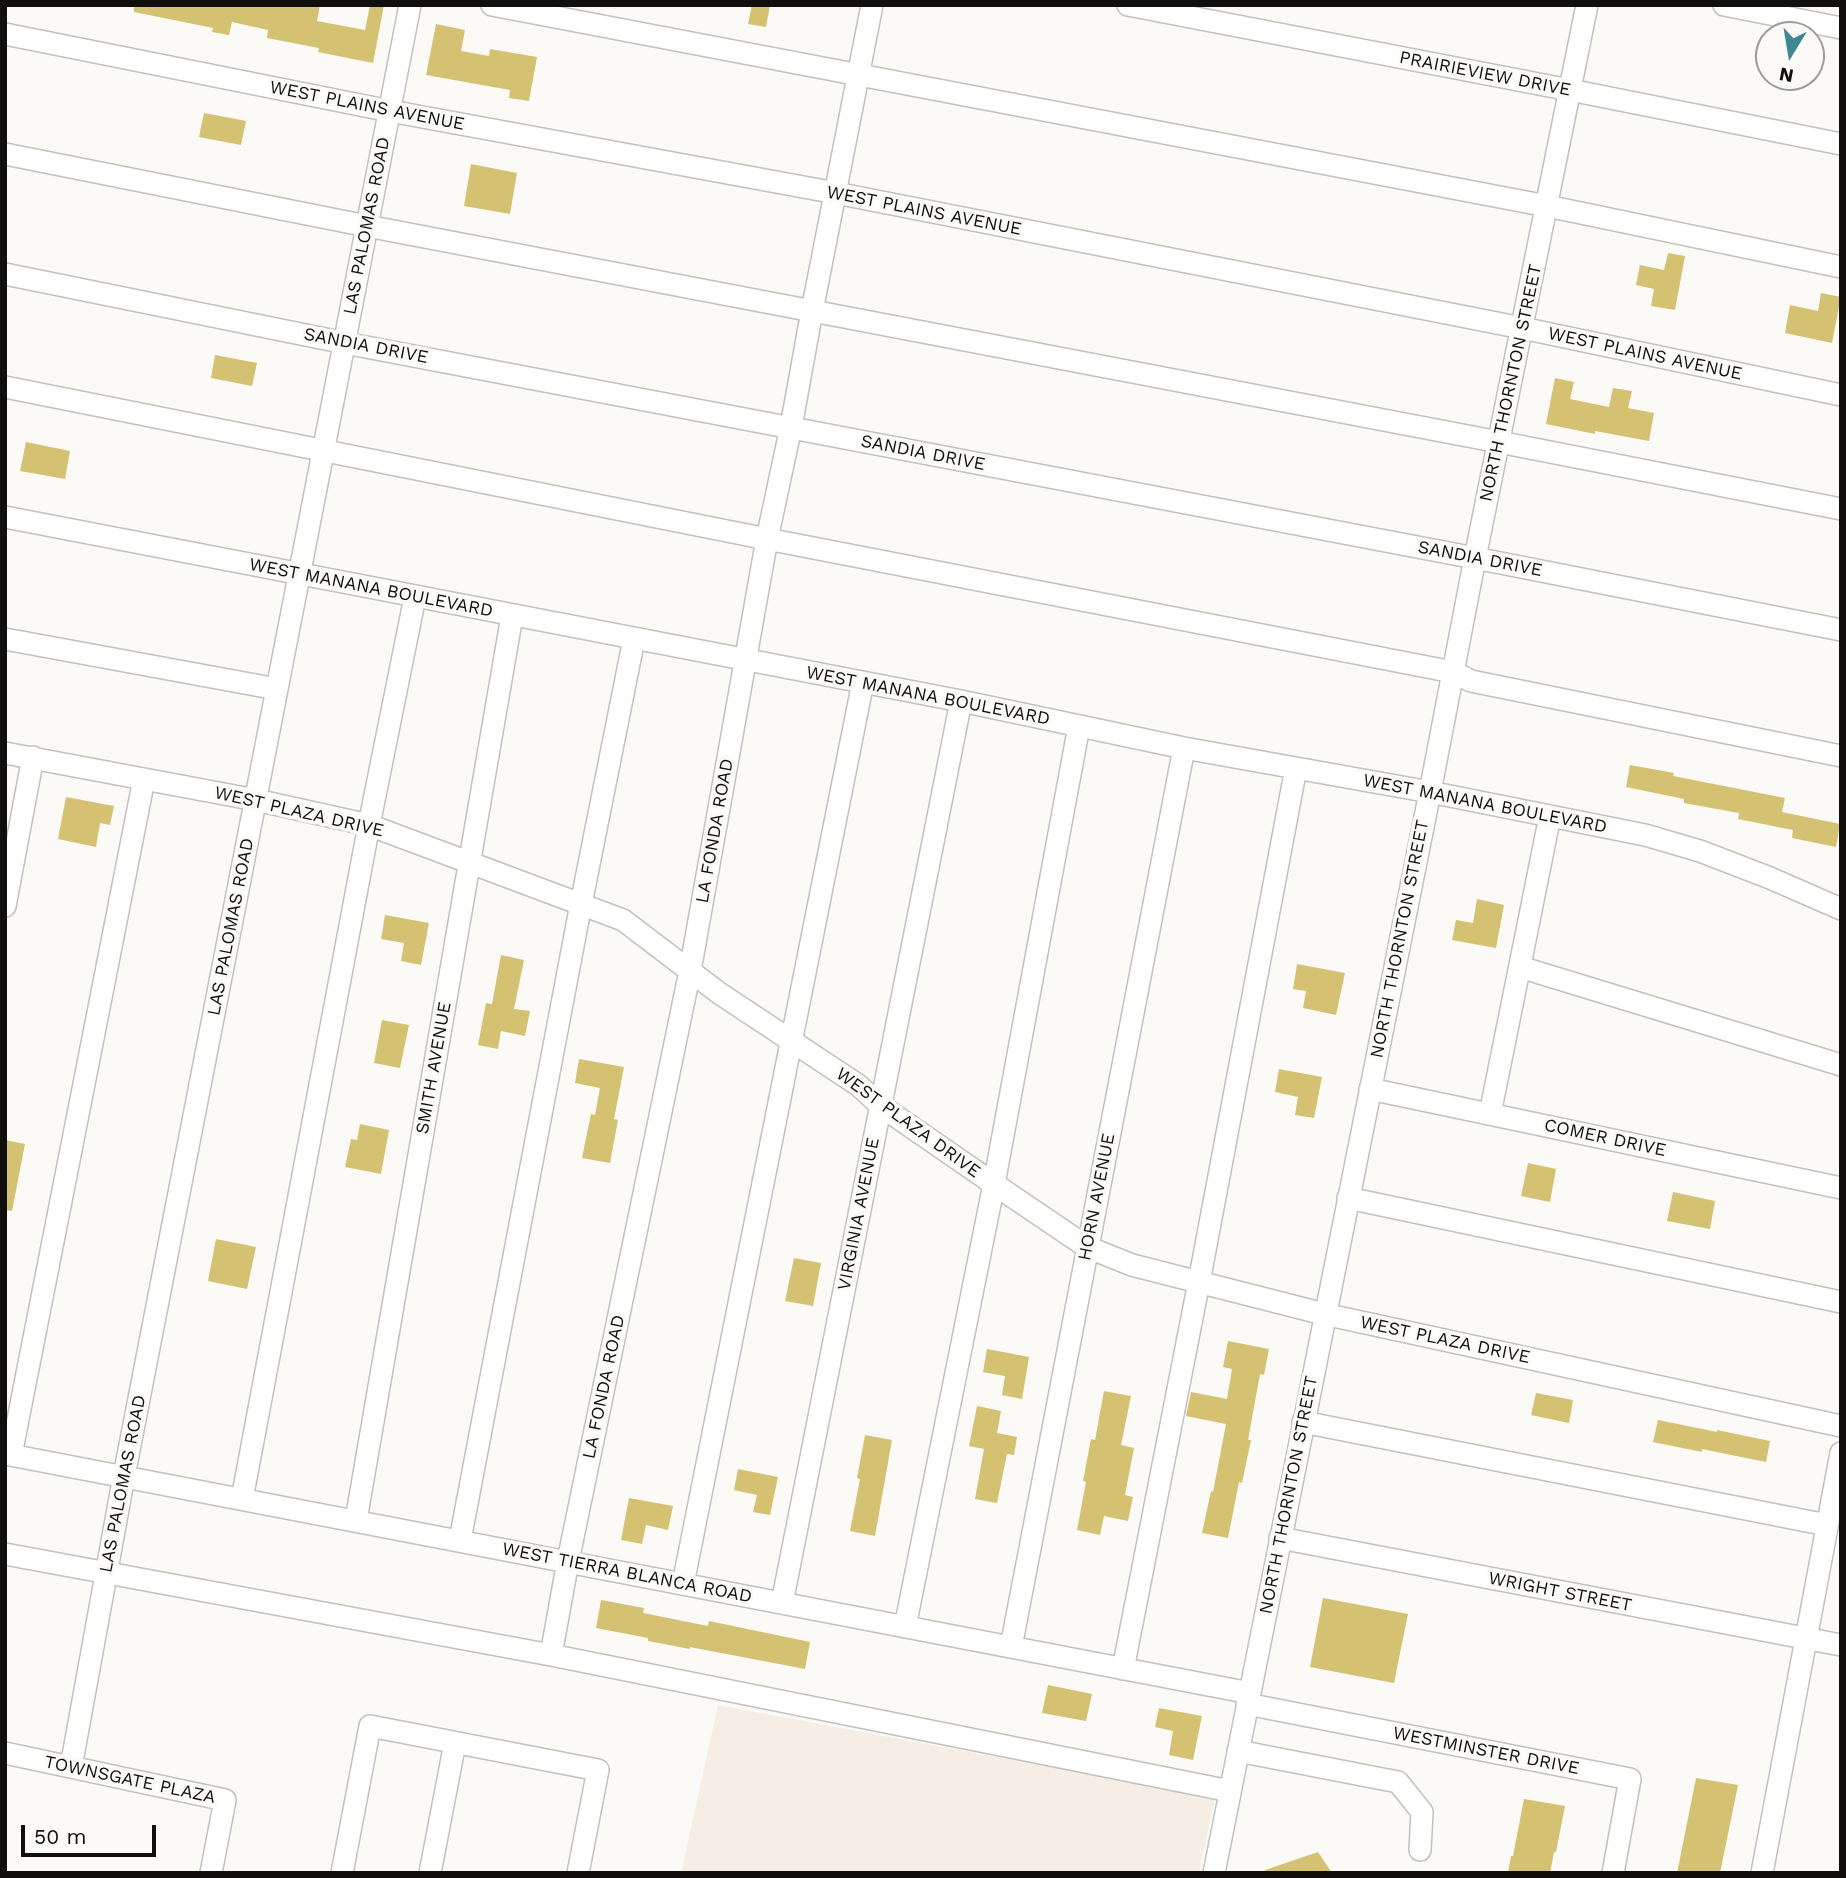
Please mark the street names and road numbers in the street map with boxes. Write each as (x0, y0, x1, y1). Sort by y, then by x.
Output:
street label: PRAIRIEVIEW DRIVE (1397, 47, 1573, 101)
street label: WEST PLAINS AVENUE (268, 77, 466, 135)
street label: LAS PALOMAS ROAD (339, 135, 395, 317)
street label: WEST PLAINS AVENUE (825, 182, 1023, 240)
street label: NORTH THORNTON STREET (1475, 262, 1547, 504)
street label: SANDIA DRIVE (302, 323, 430, 369)
street label: WEST PLAINS AVENUE (1546, 323, 1744, 385)
street label: SANDIA DRIVE (859, 430, 987, 476)
street label: SANDIA DRIVE (1416, 536, 1544, 582)
street label: WEST MANANA BOULEVARD (247, 554, 495, 622)
street label: WEST MANANA BOULEVARD (804, 662, 1052, 730)
street label: LA FONDA ROAD (692, 757, 738, 905)
street label: WEST MANANA BOULEVARD (1361, 770, 1609, 838)
street label: WEST PLAZA DRIVE (212, 782, 386, 842)
street label: NORTH THORNTON STREET (1366, 818, 1434, 1060)
street label: LAS PALOMAS ROAD (203, 836, 259, 1018)
street label: SMITH AVENUE (412, 1000, 456, 1136)
street label: WEST PLAZA DRIVE (832, 1063, 984, 1183)
street label: COMER DRIVE (1542, 1115, 1668, 1161)
street label: HORN AVENUE (1074, 1131, 1120, 1263)
street label: VIRGINIA AVENUE (834, 1136, 884, 1292)
street label: WEST PLAZA DRIVE (1358, 1311, 1532, 1369)
street label: LA FONDA ROAD (578, 1313, 630, 1461)
street label: NORTH THORNTON STREET (1255, 1374, 1323, 1616)
street label: LAS PALOMAS ROAD (95, 1393, 151, 1575)
street label: WEST TIERRA BLANCA ROAD (500, 1538, 754, 1608)
street label: WRIGHT STREET (1487, 1568, 1633, 1616)
street label: WESTMINSTER DRIVE (1391, 1722, 1581, 1780)
street label: TOWNSGATE PLAZA (42, 1751, 218, 1809)

